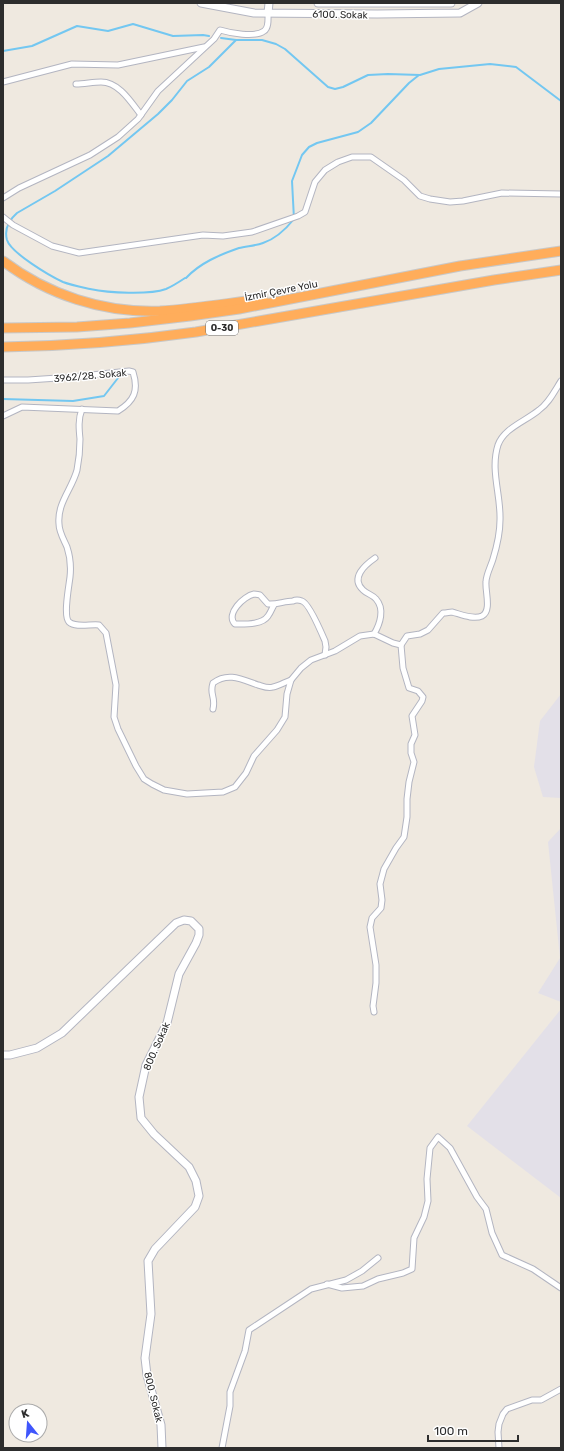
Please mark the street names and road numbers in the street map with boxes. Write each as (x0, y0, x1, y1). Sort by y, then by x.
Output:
street label: 6100. Sokak (312, 9, 369, 21)
street label: İzmir Çevre Yolu (244, 278, 319, 304)
road number: O-30 (206, 321, 238, 335)
street label: 3962/28. Sokak (53, 367, 128, 385)
street label: 800. Sokak (141, 1020, 173, 1072)
street label: 800. Sokak (141, 1371, 165, 1425)

